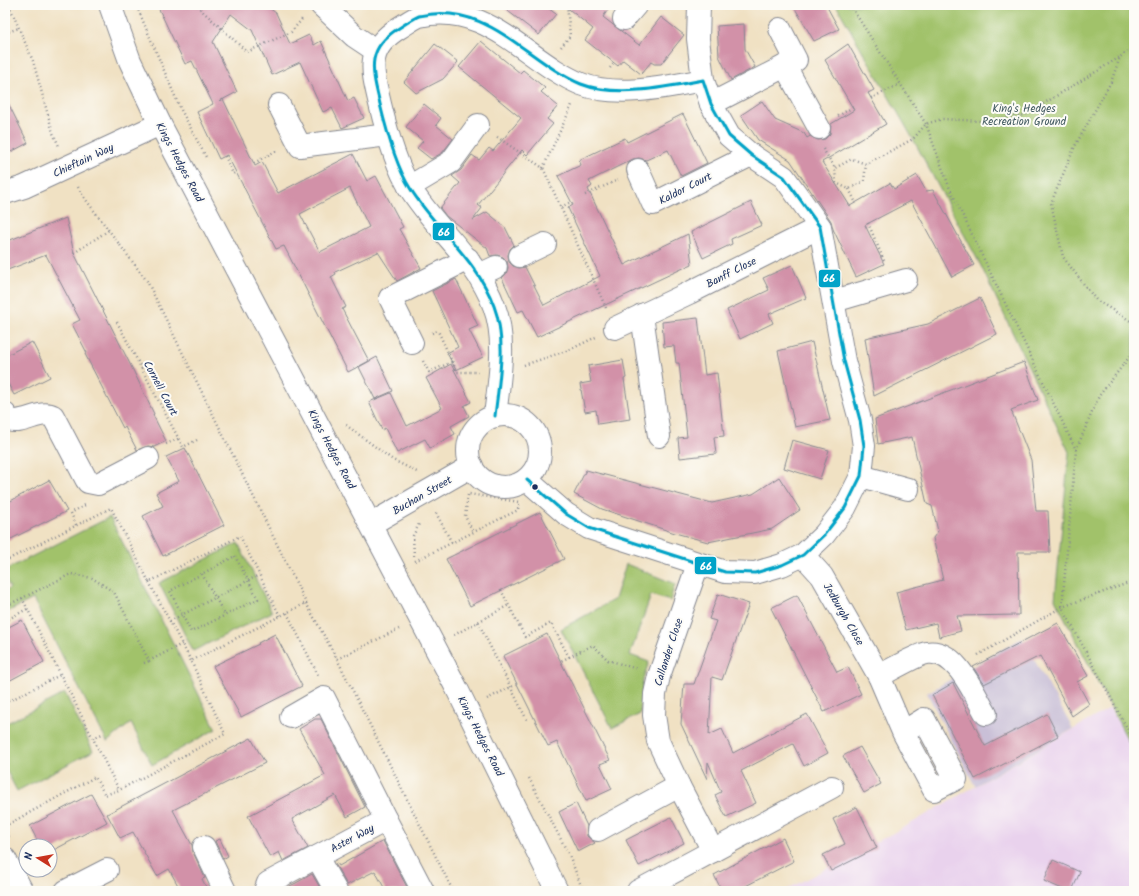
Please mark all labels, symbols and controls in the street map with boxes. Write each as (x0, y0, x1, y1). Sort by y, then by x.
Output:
park label: King's Hedges Recreation Ground (982, 100, 1067, 131)
street label: Kings Hedges Road (150, 119, 208, 206)
street label: Chieftain Way (50, 139, 118, 183)
street label: Kaldor Court (656, 167, 716, 210)
line badge: 66 (432, 222, 455, 241)
text: 66 (438, 224, 450, 242)
street label: Banff Close (703, 252, 760, 293)
line badge: 66 (818, 269, 841, 288)
text: 66 (823, 270, 835, 288)
street label: Cornell Court (138, 357, 183, 420)
street label: Kings Hedges Road (302, 406, 360, 493)
street label: Buchan Street (389, 471, 456, 520)
unlabelled marker (530, 482, 540, 492)
line badge: 66 (694, 556, 717, 575)
text: 66 (700, 558, 712, 576)
street label: Jedburgh Close (818, 580, 868, 649)
street label: Callander Close (649, 616, 688, 689)
street label: Kings Hedges Road (452, 693, 508, 780)
street label: Aster Way (327, 819, 378, 858)
north arrow (18, 838, 58, 878)
text: N (20, 851, 39, 861)

